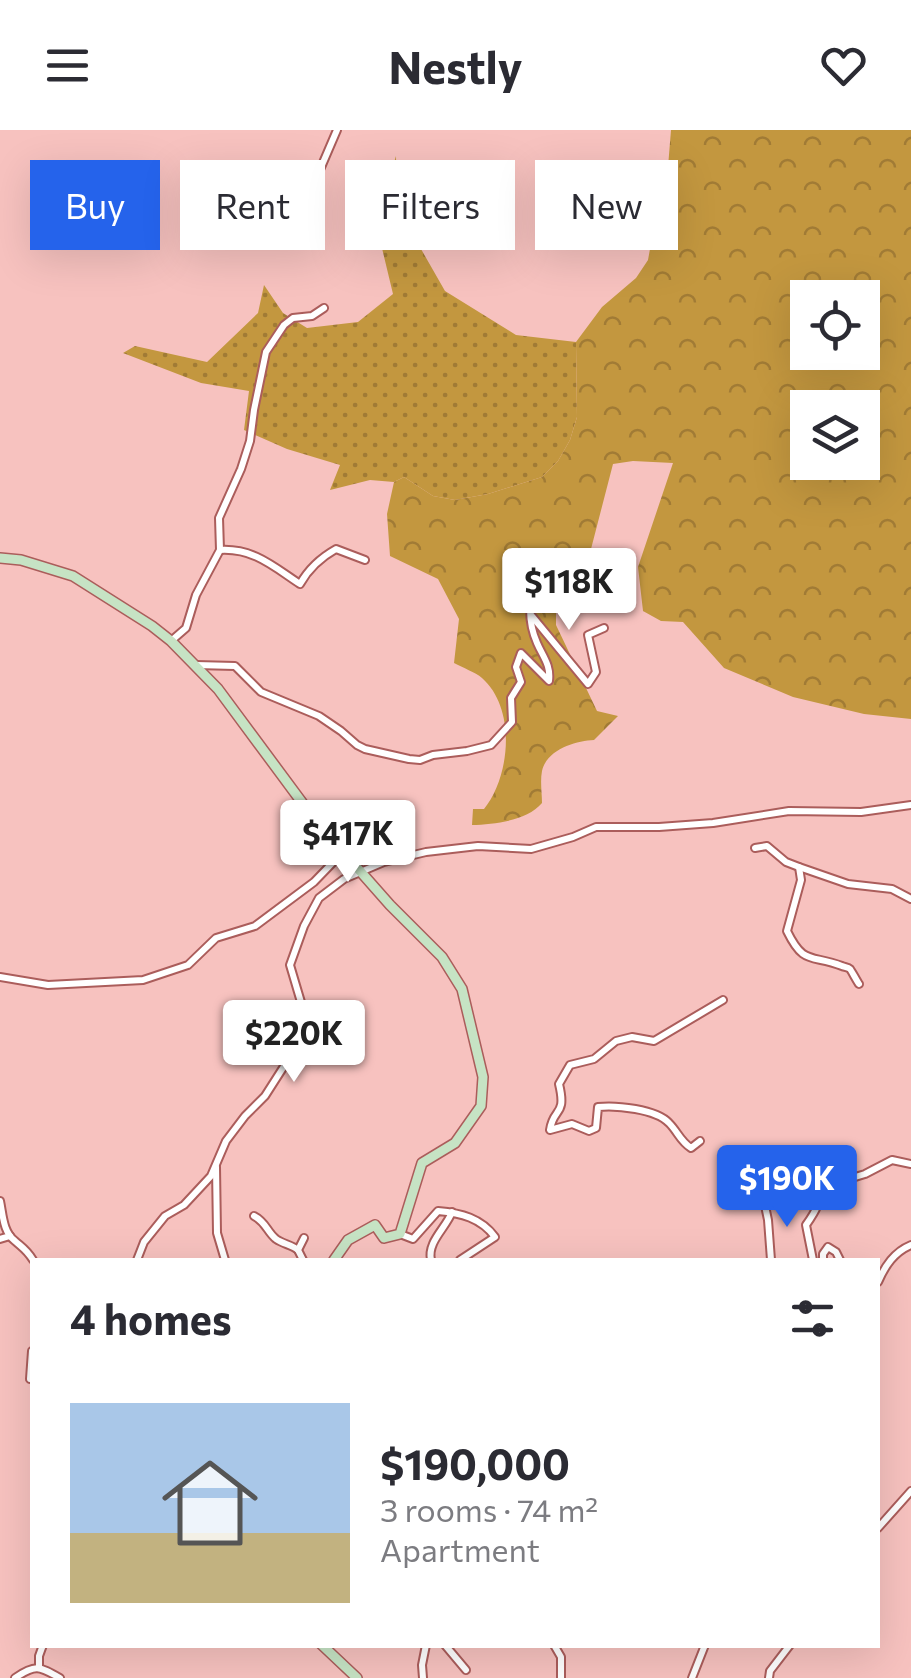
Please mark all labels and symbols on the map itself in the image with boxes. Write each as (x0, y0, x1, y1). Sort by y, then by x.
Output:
pin: $118K (499, 548, 639, 633)
pin: $417K (278, 800, 418, 885)
pin: $220K (224, 1000, 364, 1085)
pin: $190K (717, 1145, 857, 1230)

